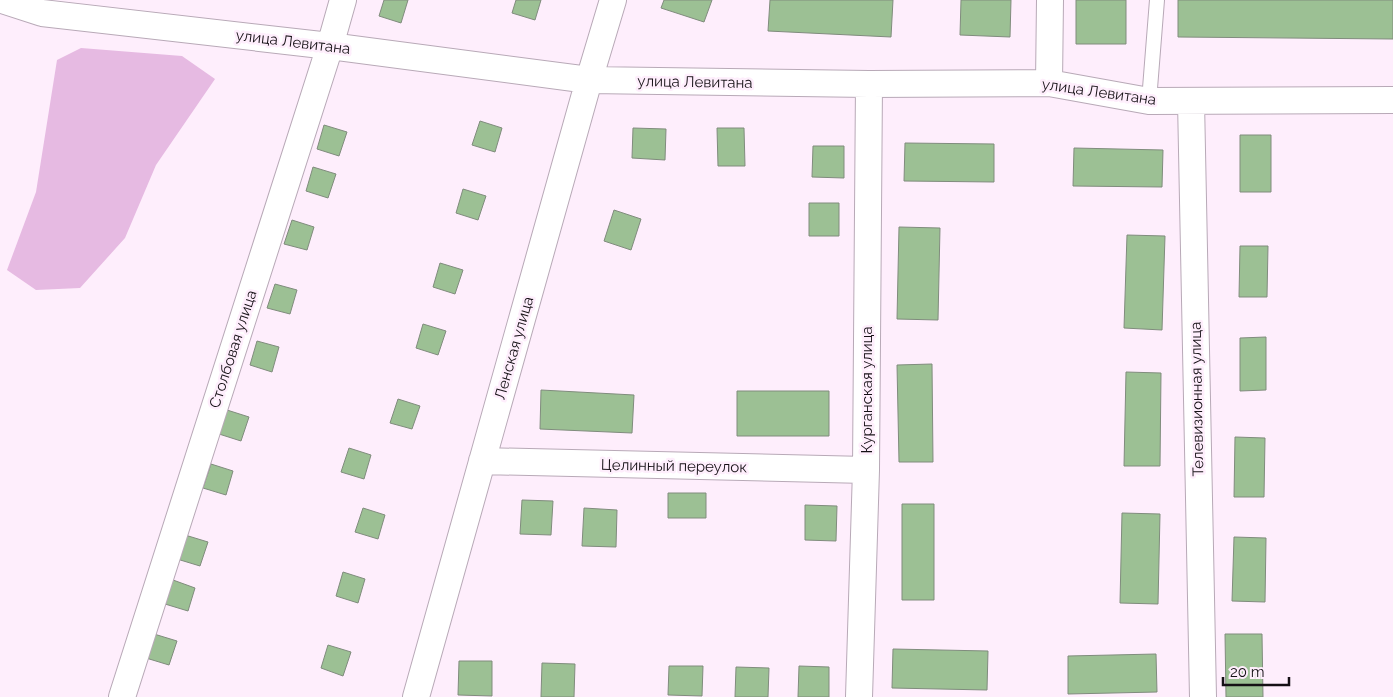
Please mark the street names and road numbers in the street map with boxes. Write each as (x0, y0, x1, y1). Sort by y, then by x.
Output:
street label: улица Левитана (235, 26, 351, 58)
street label: улица Левитана (637, 72, 753, 92)
street label: улица Левитана (1041, 75, 1157, 109)
street label: Столбовая улица (205, 288, 261, 410)
street label: Ленская улица (491, 294, 537, 402)
street label: Телевизионная улица (1187, 322, 1207, 476)
street label: Курганская улица (858, 326, 876, 454)
street label: Целинный переулок (601, 456, 747, 476)

